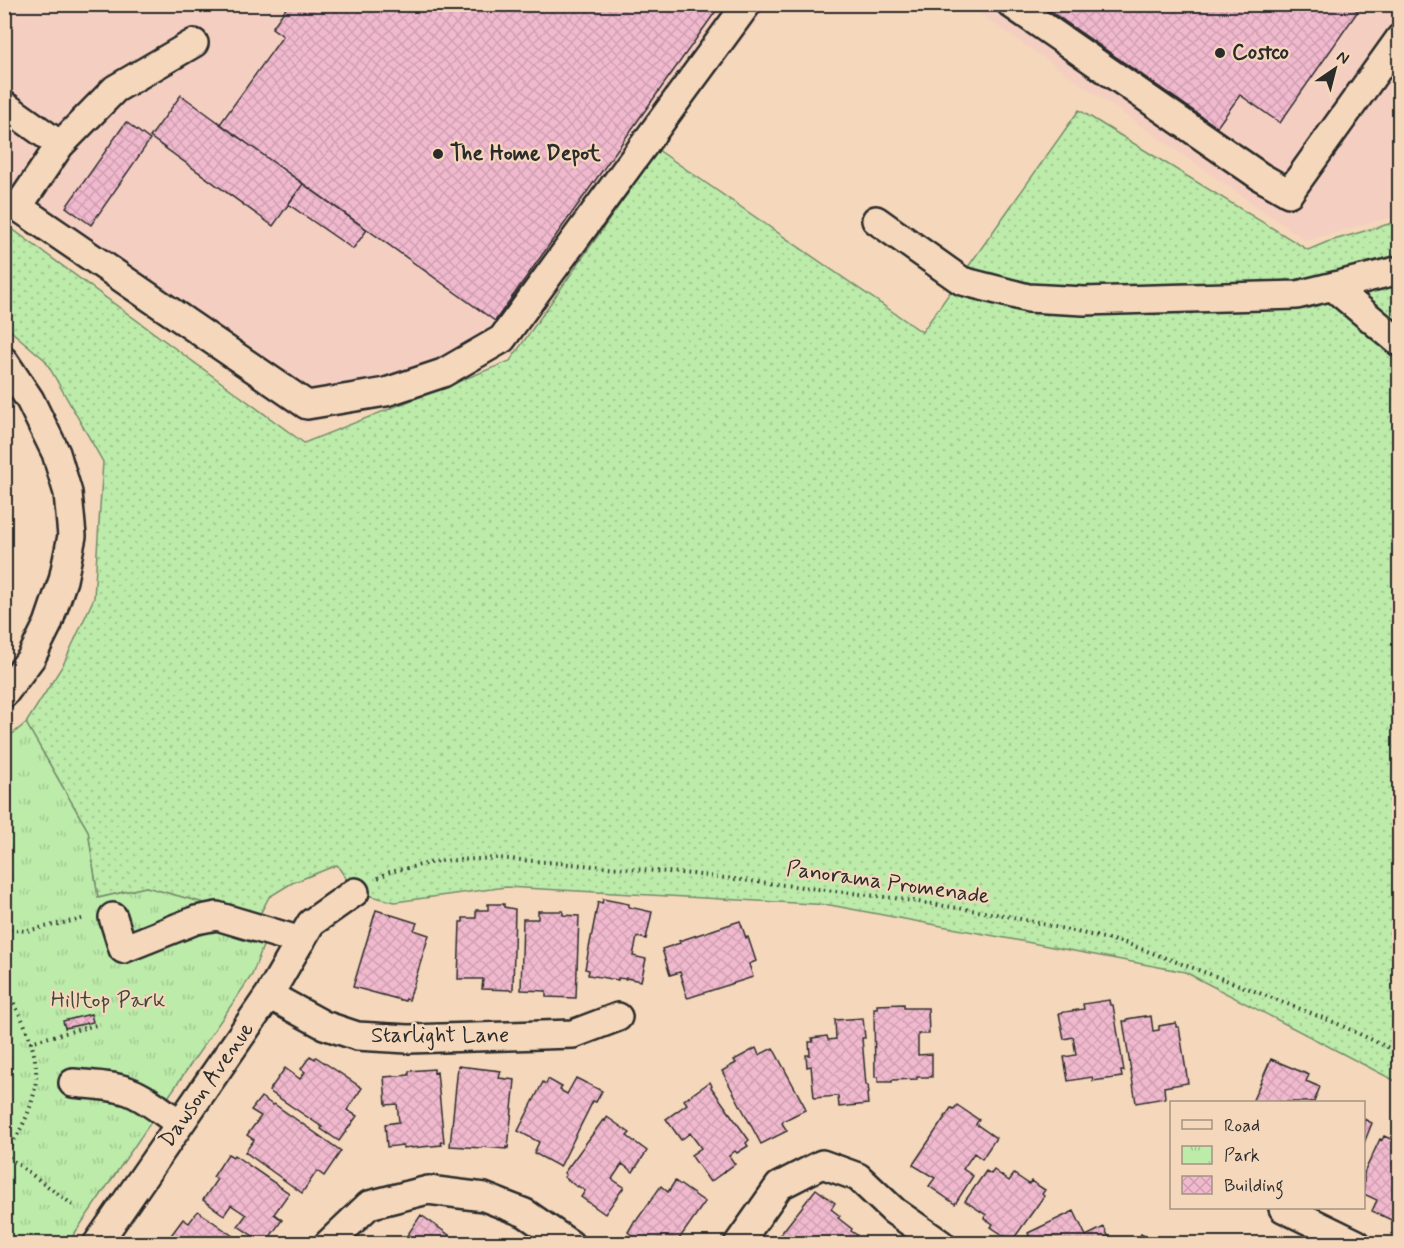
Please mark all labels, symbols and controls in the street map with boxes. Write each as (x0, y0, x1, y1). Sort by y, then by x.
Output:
place label: Costco (1232, 39, 1289, 67)
north arrow (1305, 39, 1365, 99)
marker: Costco (1213, 46, 1227, 60)
text: N (1332, 46, 1353, 70)
place label: The Home Depot (450, 140, 602, 168)
marker: The Home Depot (431, 147, 445, 161)
street label: Panorama Promenade (785, 855, 991, 911)
park label: Hilltop Park (51, 987, 165, 1015)
street label: Dawson Avenue (153, 1017, 261, 1153)
street label: Starlight Lane (371, 1022, 509, 1051)
legend (1170, 1101, 1365, 1209)
text: Road (1224, 1114, 1260, 1138)
text: Park (1224, 1144, 1260, 1168)
text: Building (1224, 1174, 1284, 1200)

